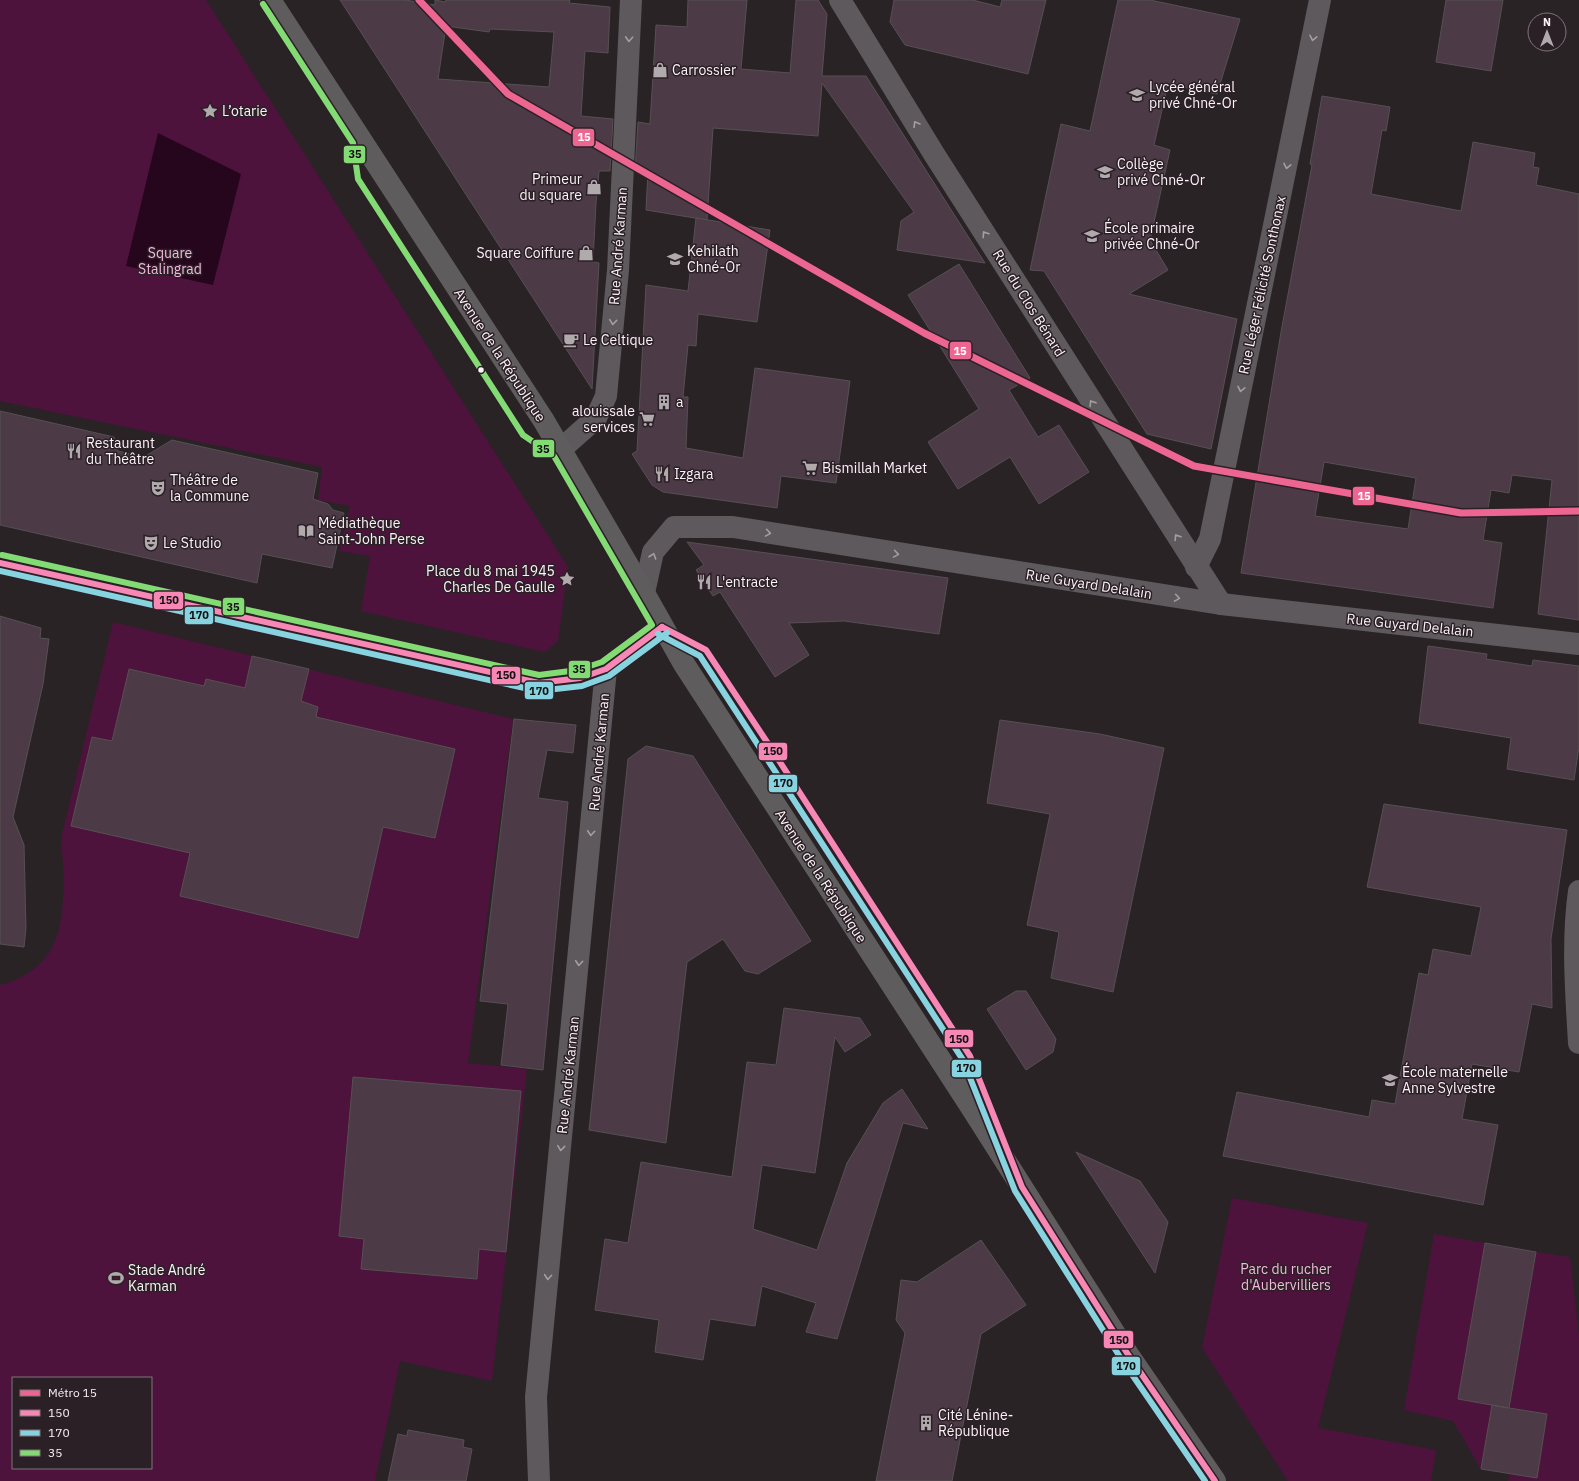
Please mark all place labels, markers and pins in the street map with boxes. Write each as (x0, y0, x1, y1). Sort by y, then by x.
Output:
shop icon: Carrossier (651, 61, 669, 79)
place label: Carrossier (672, 61, 736, 79)
place label: Lycée général privé Chné-Or (1149, 78, 1237, 112)
school or university icon: Lycée général privé Chné-Or (1128, 86, 1146, 104)
place icon: L’otarie (201, 102, 219, 120)
place label: L’otarie (222, 102, 268, 120)
place label: Collège privé Chné-Or (1117, 155, 1205, 189)
school or university icon: Collège privé Chné-Or (1096, 163, 1114, 181)
place label: Primeur du square (520, 170, 582, 204)
shop icon: Primeur du square (585, 178, 603, 196)
place label: École primaire privée Chné-Or (1104, 218, 1199, 253)
school or university icon: École primaire privée Chné-Or (1083, 227, 1101, 245)
place label: Kehilath Chné-Or (687, 242, 740, 276)
place label: Square Coiffure (476, 244, 574, 262)
shop icon: Square Coiffure (577, 244, 595, 262)
school or university icon: Kehilath Chné-Or (666, 250, 684, 268)
cafe icon: Le Celtique (562, 331, 580, 349)
place label: Le Celtique (583, 331, 653, 349)
unlabelled marker (476, 365, 486, 375)
building icon: a (655, 393, 673, 411)
place label: a (676, 393, 684, 411)
place label: alouissale services (572, 402, 635, 436)
supermarket icon: alouissale services (638, 410, 656, 428)
place label: Restaurant du Théâtre (86, 434, 155, 468)
restaurant icon: Restaurant du Théâtre (65, 442, 83, 460)
supermarket icon: Bismillah Market (801, 459, 819, 477)
place label: Bismillah Market (822, 459, 927, 477)
restaurant icon: Izgara (653, 465, 671, 483)
place label: Izgara (674, 465, 714, 483)
place label: Théâtre de la Commune (170, 471, 249, 505)
theatre icon: Théâtre de la Commune (149, 479, 167, 497)
place label: Médiathèque Saint-John Perse (318, 514, 425, 548)
library icon: Médiathèque Saint-John Perse (297, 522, 315, 540)
theatre icon: Le Studio (142, 534, 160, 552)
place label: Le Studio (163, 534, 221, 552)
place label: Place du 8 mai 1945 Charles De Gaulle (426, 562, 555, 596)
place icon: Place du 8 mai 1945 Charles De Gaulle (558, 570, 576, 588)
restaurant icon: L'entracte (695, 573, 713, 591)
place label: L'entracte (716, 573, 778, 591)
place label: École maternelle Anne Sylvestre (1402, 1062, 1508, 1097)
school or university icon: École maternelle Anne Sylvestre (1381, 1071, 1399, 1089)
place label: Stade André Karman (128, 1261, 206, 1295)
sports icon: Stade André Karman (107, 1269, 125, 1287)
place label: Cité Lénine- République (938, 1406, 1013, 1440)
building icon: Cité Lénine- République (917, 1414, 935, 1432)

